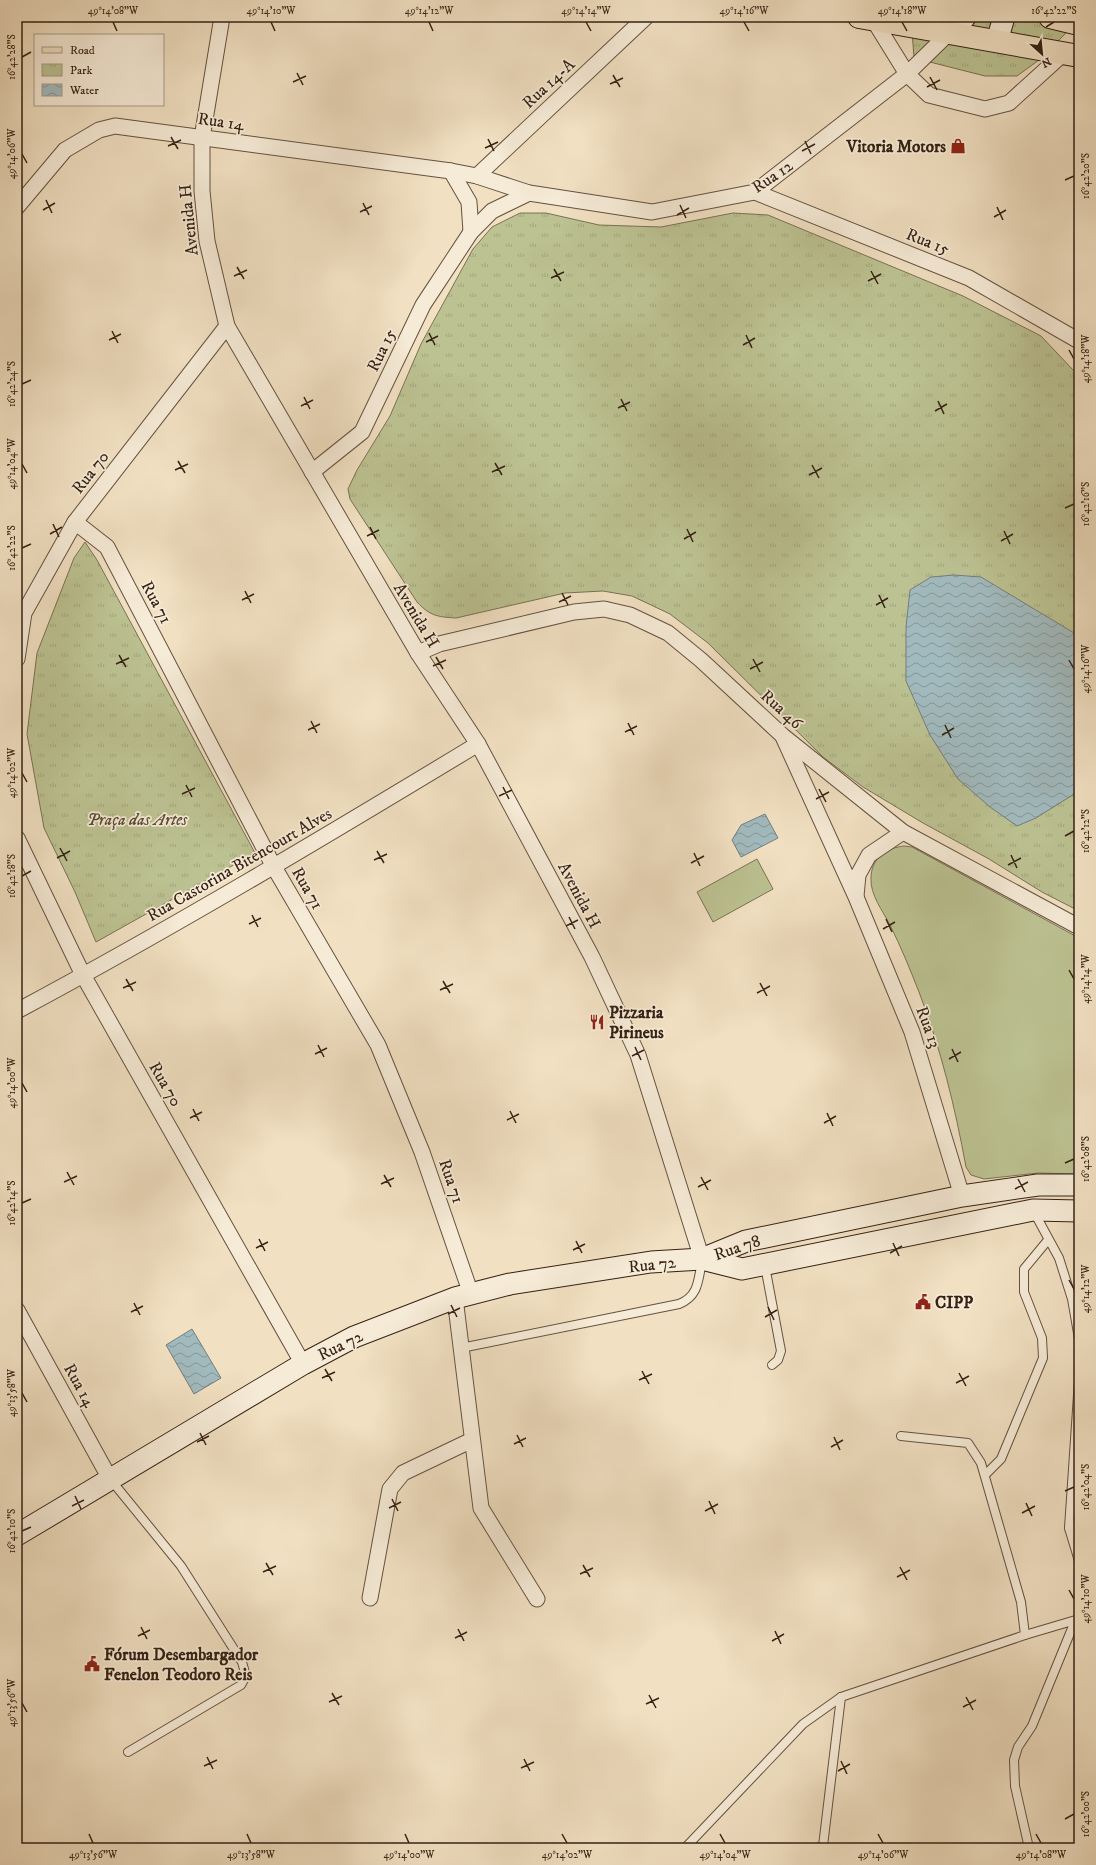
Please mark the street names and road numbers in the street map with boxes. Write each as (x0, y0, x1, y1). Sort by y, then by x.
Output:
street label: Rua 14-A (518, 54, 580, 114)
street label: Rua 14 (196, 108, 247, 136)
street label: Rua 12 (748, 155, 798, 199)
street label: Avenida H (174, 183, 204, 257)
street label: Rua 15 (903, 223, 953, 261)
street label: Rua 15 (362, 325, 402, 375)
street label: Rua 70 (67, 447, 114, 498)
street label: Rua 71 (136, 577, 177, 628)
street label: Avenida H (388, 579, 444, 652)
street label: Rua 46 (756, 685, 808, 735)
street label: Rua Castorina Bitencourt Alves (143, 803, 336, 927)
street label: Avenida H (553, 859, 606, 932)
street label: Rua 71 (286, 863, 328, 914)
street label: Rua 13 (910, 1003, 946, 1051)
street label: Rua 70 (143, 1058, 187, 1111)
street label: Rua 71 (433, 1156, 469, 1206)
street label: Rua 78 (711, 1230, 764, 1266)
street label: Rua 72 (627, 1251, 678, 1278)
street label: Rua 72 (314, 1325, 367, 1366)
street label: Rua 14 (58, 1360, 101, 1412)

